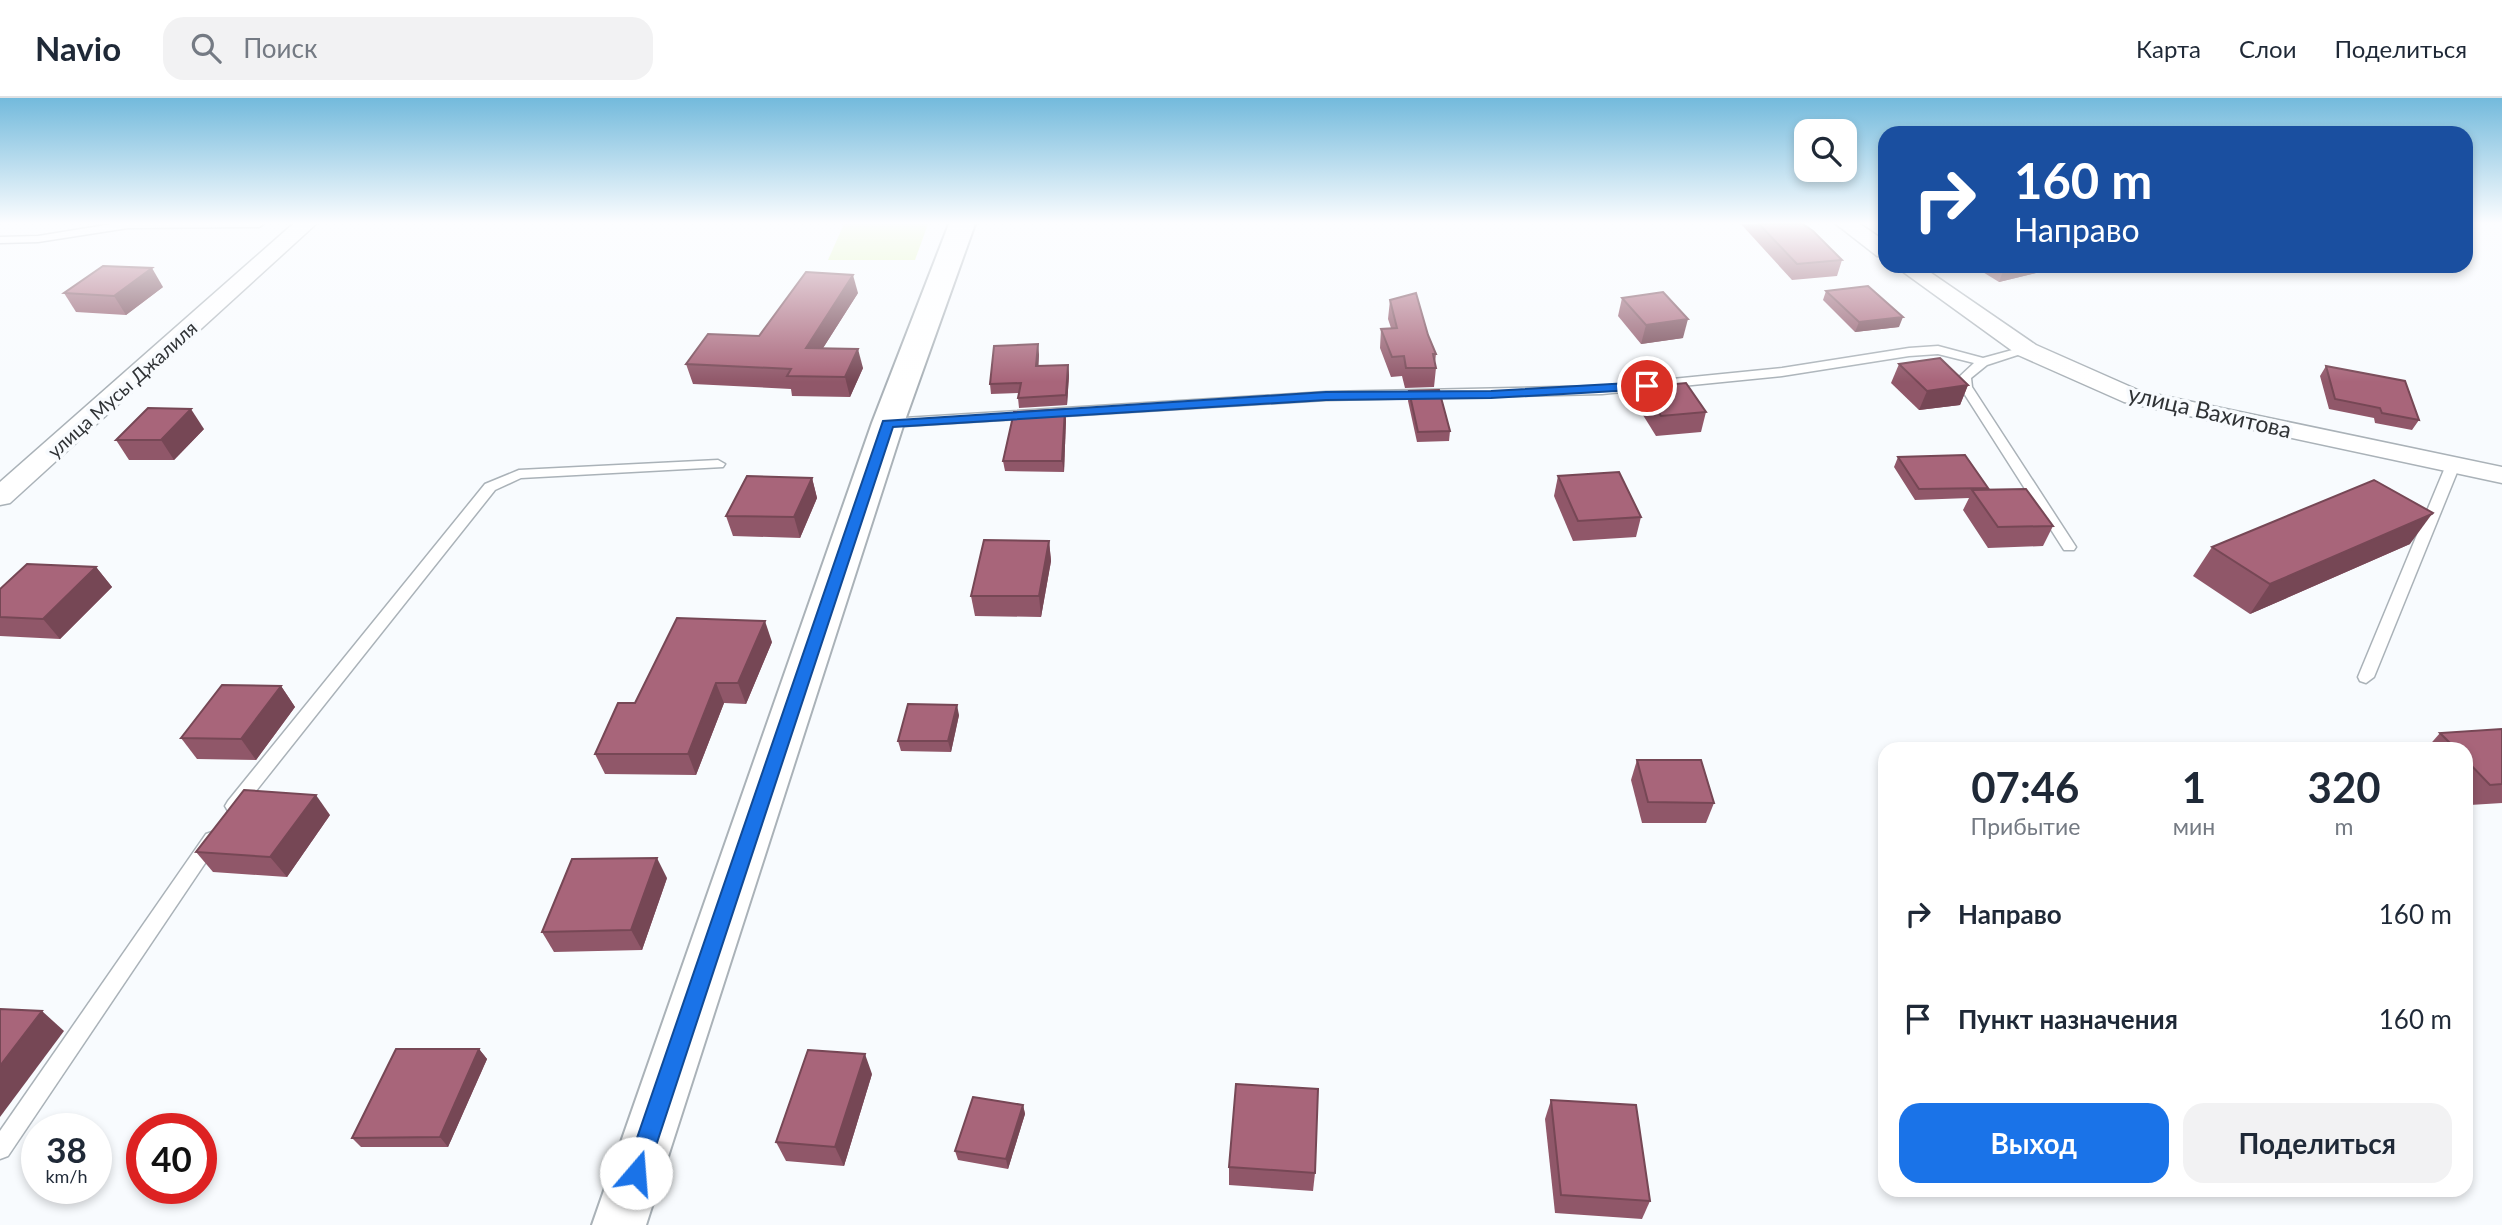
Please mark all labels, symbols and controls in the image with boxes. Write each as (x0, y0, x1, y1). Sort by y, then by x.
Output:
search box (163, 17, 653, 80)
text: Navio (35, 28, 121, 68)
icon: search (187, 29, 225, 67)
text: Поиск (243, 32, 317, 64)
text: Карта (2136, 34, 2201, 63)
text: Слои (2239, 34, 2296, 63)
text: Поделиться (2334, 34, 2467, 63)
map controls (1794, 119, 1857, 182)
button: search (1794, 119, 1857, 182)
text: 160 m (2014, 151, 2152, 209)
icon: right (1899, 154, 1990, 245)
text: Направо (2014, 210, 2140, 249)
street label: улица Мусы Джалиля (42, 316, 202, 462)
pin (1617, 356, 1677, 416)
icon: arrive (1628, 367, 1666, 405)
street label: улица Вахитова (2126, 379, 2294, 443)
text: 07:46 (1971, 762, 2079, 812)
text: 1 (2182, 762, 2206, 812)
text: 320 (2308, 762, 2381, 812)
text: Прибытие (1970, 812, 2080, 840)
text: мин (2173, 812, 2215, 840)
text: m (2335, 812, 2354, 840)
icon: right (1899, 895, 1937, 933)
text: Направо (1958, 898, 2062, 930)
text: 160 m (2379, 898, 2452, 930)
icon: arrive (1899, 1000, 1937, 1038)
text: Пункт назначения (1958, 1003, 2178, 1035)
text: 160 m (2379, 1003, 2452, 1035)
button: Выход (1899, 1103, 2169, 1183)
button: Поделиться (2183, 1103, 2452, 1183)
speed limit sign: 40 (126, 1113, 217, 1204)
text: 38 (46, 1128, 87, 1170)
position arrow (599, 1136, 673, 1210)
text: km/h (45, 1165, 88, 1187)

